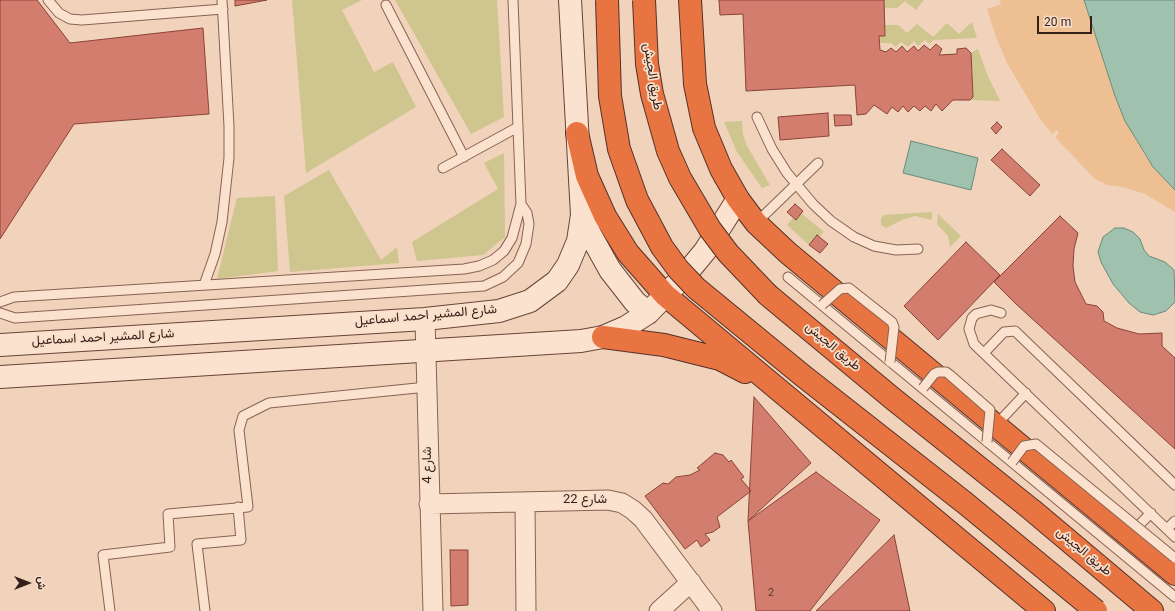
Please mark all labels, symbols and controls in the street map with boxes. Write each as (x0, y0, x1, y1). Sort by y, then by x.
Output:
scale bar (1039, 8, 1094, 34)
text: 20 m (1044, 14, 1071, 32)
street label: طريق الجيش (638, 42, 664, 112)
street label: شارع المشير احمد اسماعيل (354, 303, 498, 331)
street label: طريق الجيش (801, 320, 863, 376)
street label: شارع المشير احمد اسماعيل (31, 327, 175, 351)
street label: شارع 4 (421, 446, 437, 484)
street label: شارع 22 (563, 493, 607, 509)
street label: طريق الجيش (1052, 525, 1114, 581)
north arrow (8, 563, 48, 603)
text: ش (32, 576, 49, 590)
house number: 2 (768, 587, 774, 601)

